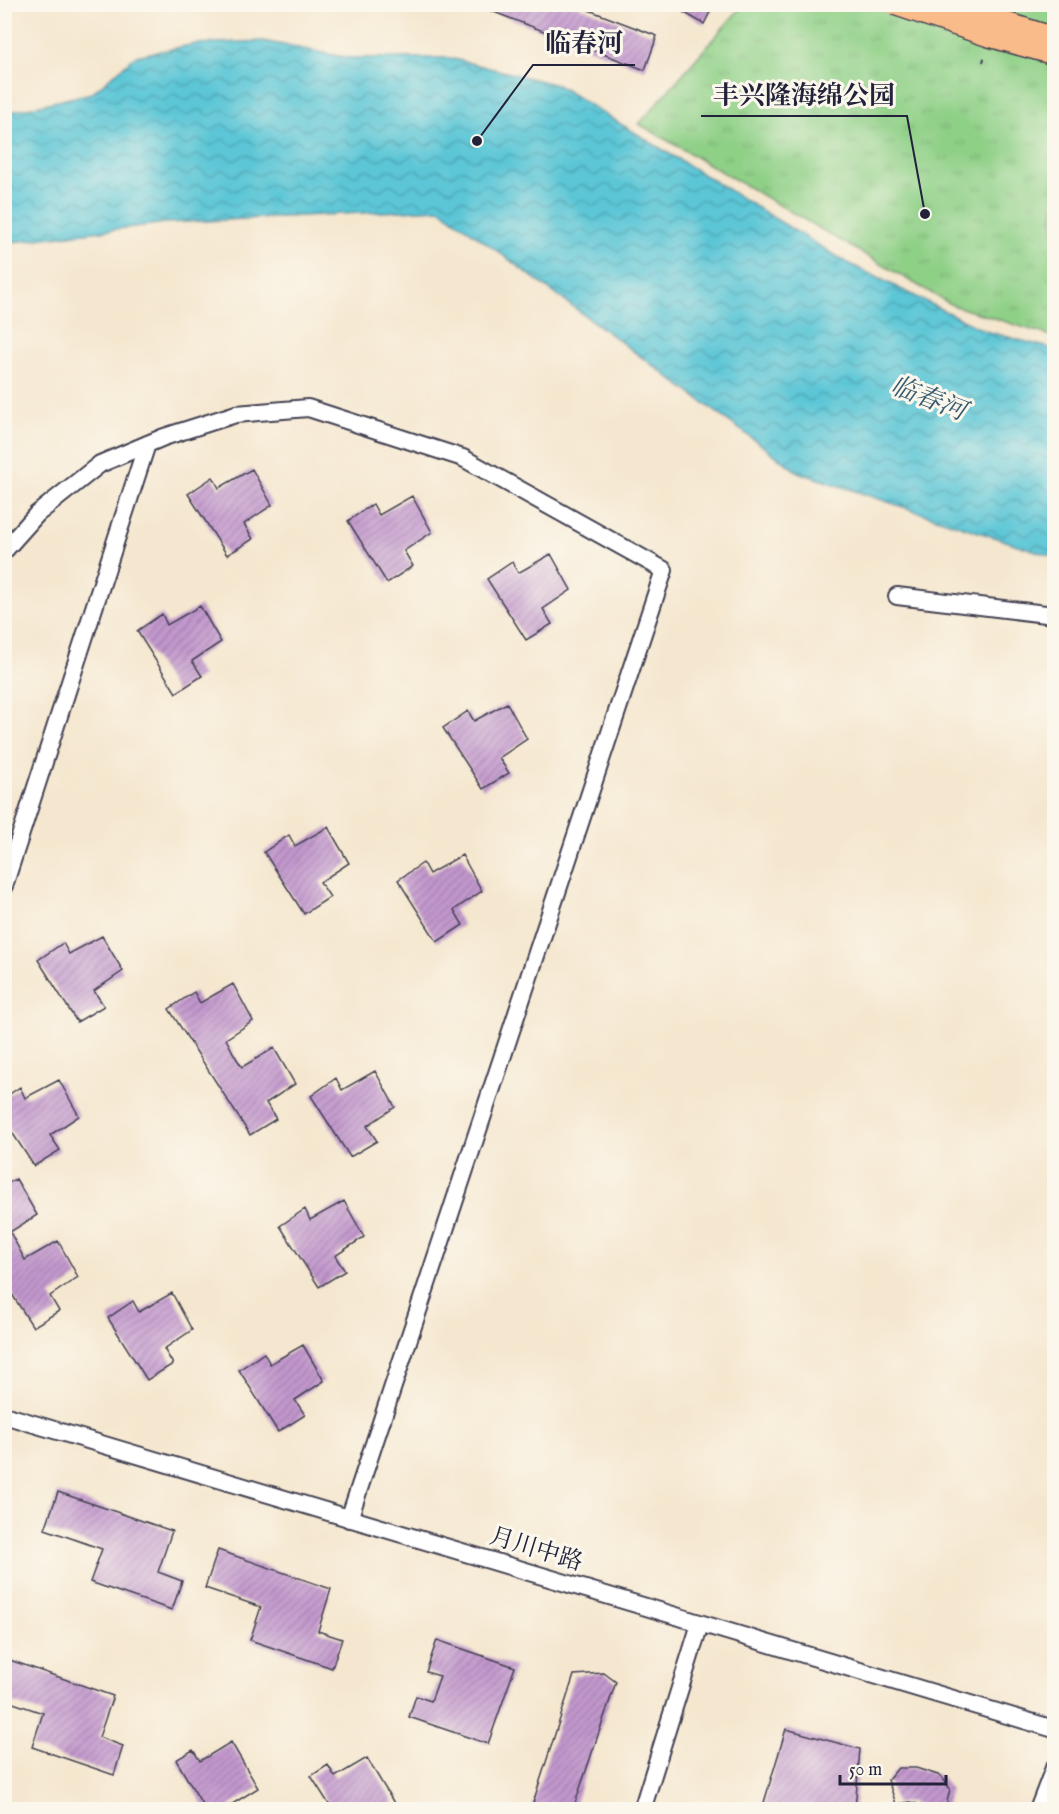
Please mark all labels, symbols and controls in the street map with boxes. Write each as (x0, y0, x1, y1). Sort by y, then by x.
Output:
callout: 临春河 (533, 21, 635, 65)
text: 临春河 (545, 28, 623, 61)
callout: 丰兴隆海绵公园 (701, 72, 907, 116)
text: 丰兴隆海绵公园 (713, 80, 895, 113)
water label: 临春河 (886, 370, 974, 430)
street label: 月川中路 (486, 1521, 586, 1579)
scale bar (840, 1748, 946, 1786)
text: 50 m (849, 1759, 882, 1782)

